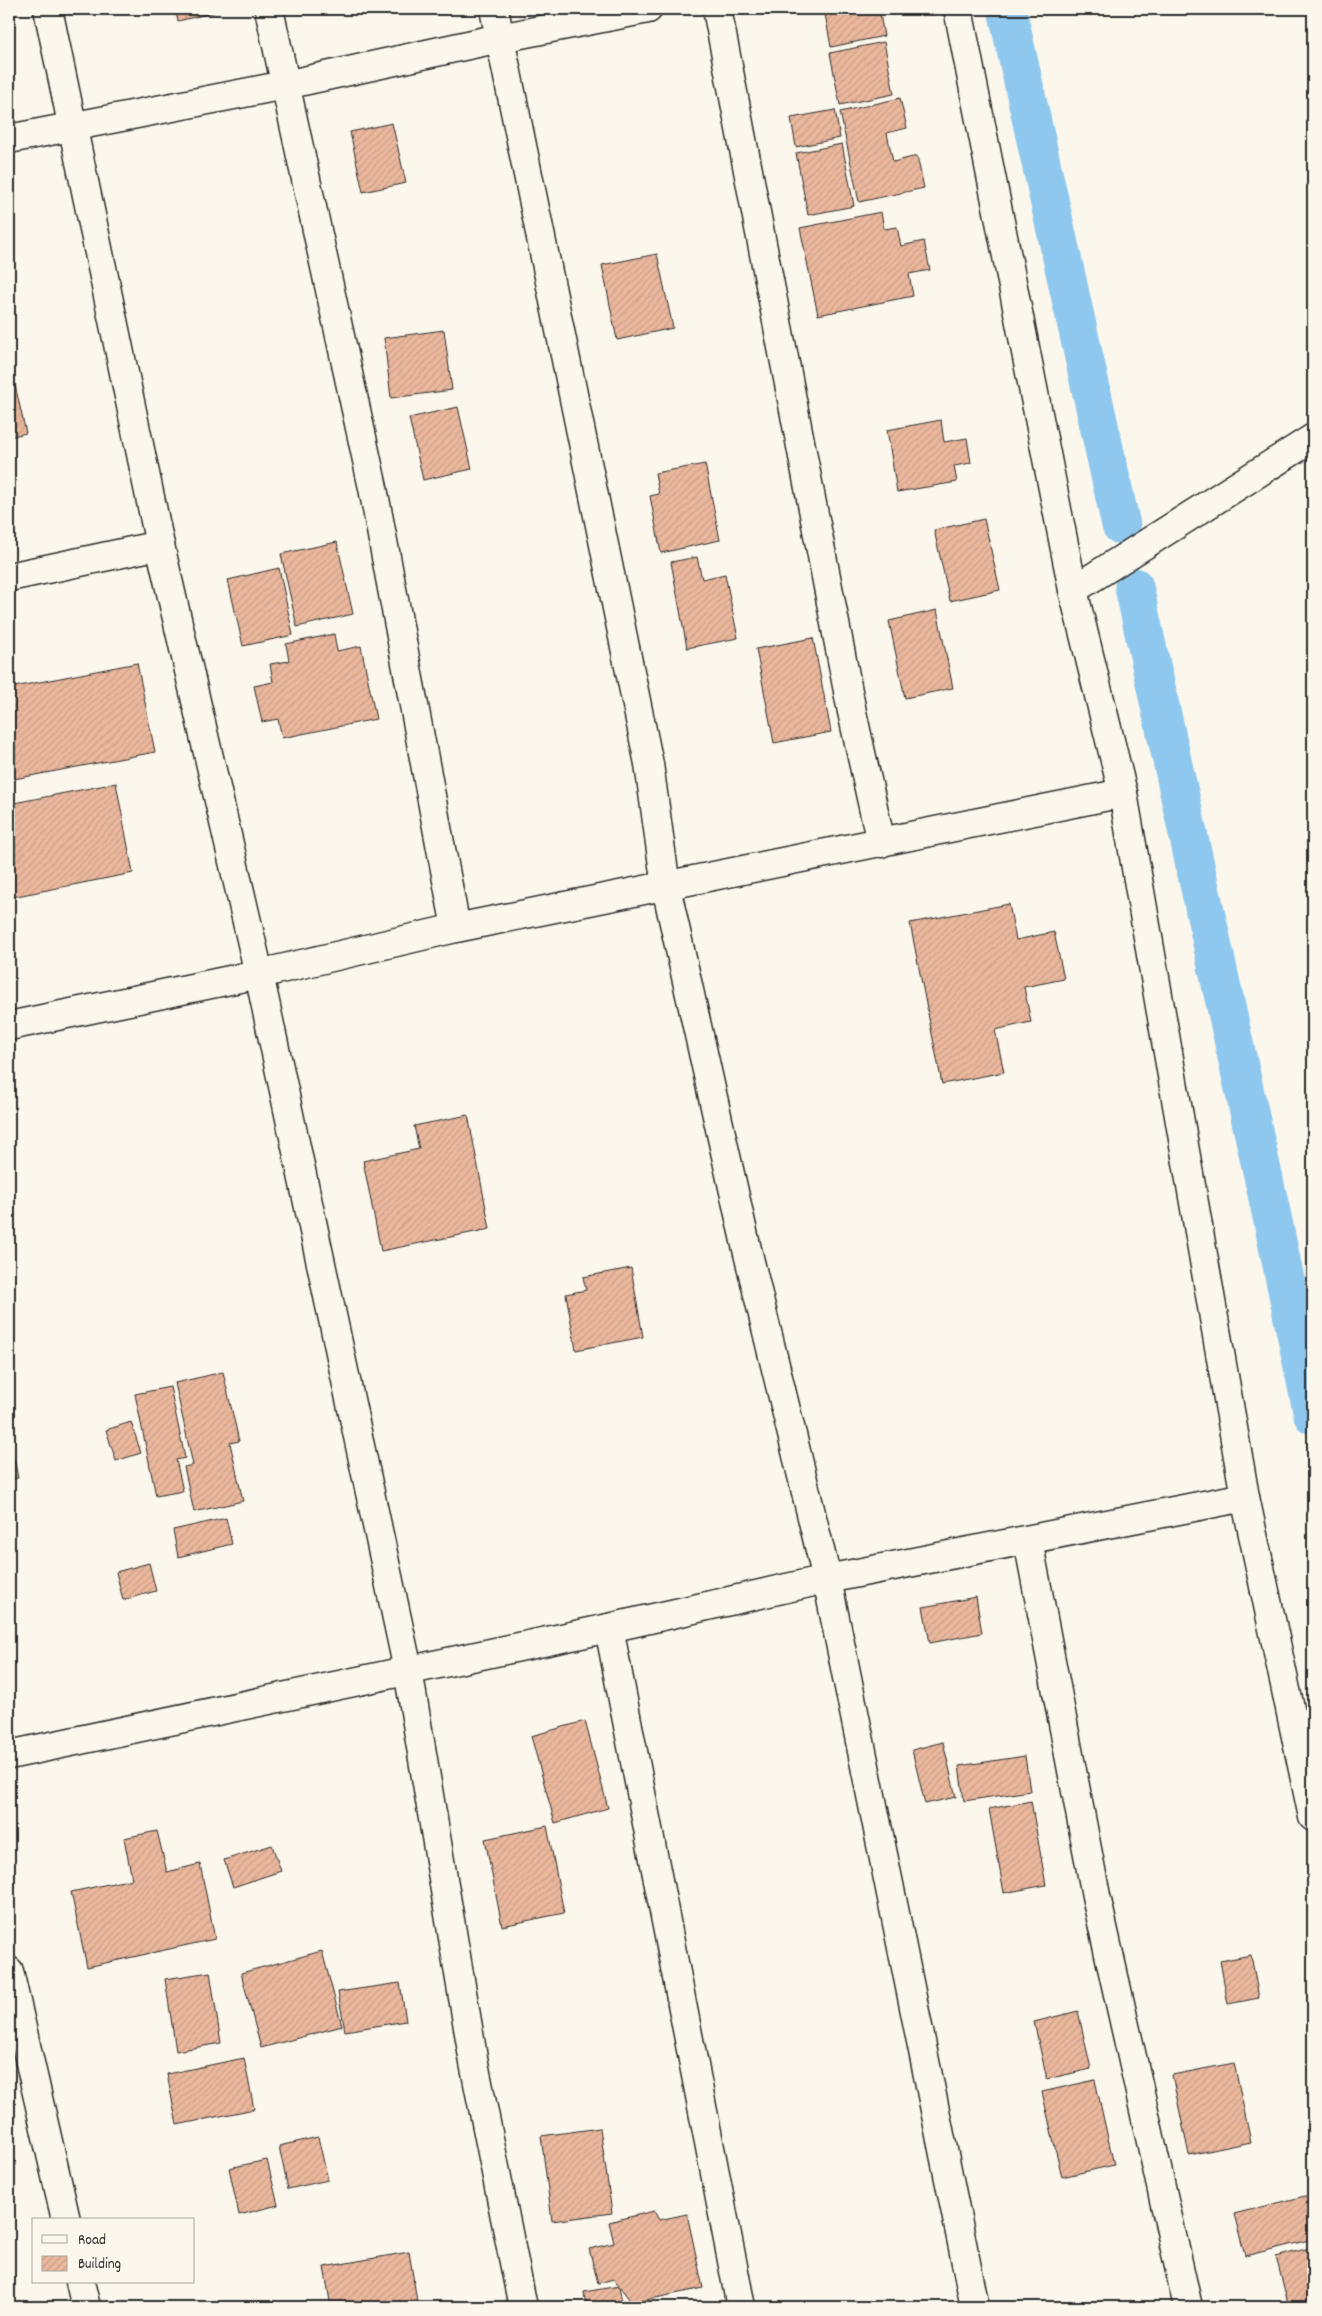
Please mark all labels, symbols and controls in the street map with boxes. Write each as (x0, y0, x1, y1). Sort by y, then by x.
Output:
legend (32, 2218, 195, 2284)
text: Road (78, 2230, 106, 2252)
text: Building (78, 2254, 121, 2276)

